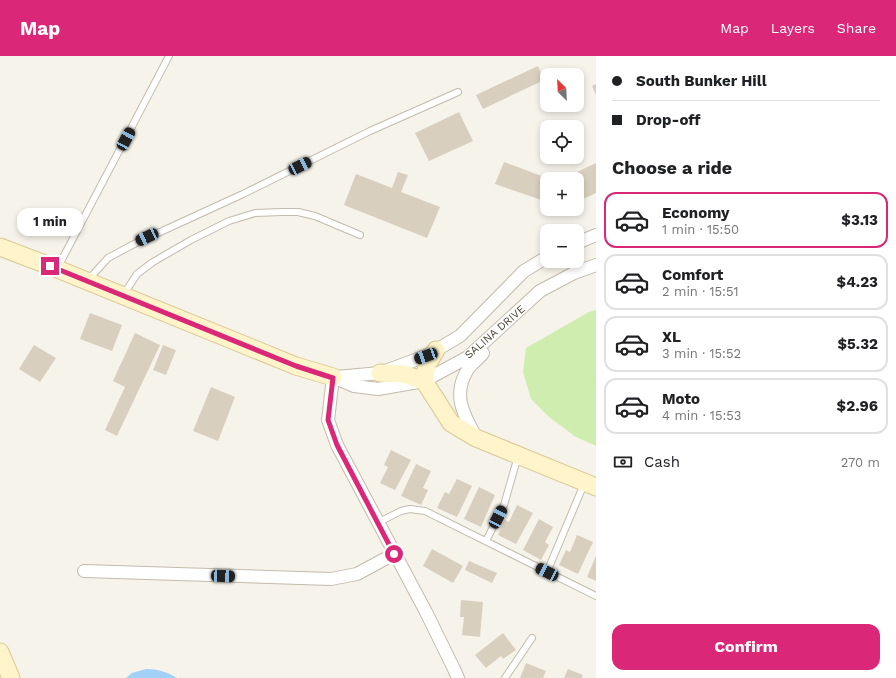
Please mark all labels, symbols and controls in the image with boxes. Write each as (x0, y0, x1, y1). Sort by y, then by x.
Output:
text: Map (20, 17, 60, 40)
text: Map (720, 20, 749, 36)
text: Layers (771, 20, 815, 36)
text: Share (837, 20, 876, 36)
north arrow (540, 68, 584, 112)
map controls (540, 68, 584, 268)
text: South Bunker Hill (636, 72, 767, 90)
text: Drop-off (636, 111, 701, 129)
button: locate (540, 120, 584, 164)
car (115, 126, 137, 152)
car (287, 155, 313, 177)
text: Choose a ride (612, 157, 732, 178)
button: + (540, 172, 584, 216)
icon: car (614, 202, 650, 238)
text: Economy (662, 204, 729, 222)
callout: 1 min (17, 208, 83, 236)
text: $3.13 (841, 211, 878, 229)
text: 1 min (33, 214, 67, 229)
text: 1 min · 15:50 (662, 222, 739, 237)
button: − (540, 224, 584, 268)
car (134, 226, 160, 248)
route end (41, 257, 59, 275)
icon: car (614, 264, 650, 300)
text: Comfort (662, 266, 723, 284)
text: $4.23 (837, 273, 878, 291)
text: 2 min · 15:51 (662, 284, 739, 299)
street label: SALINA DRIVE (462, 302, 528, 362)
icon: car (614, 326, 650, 362)
text: XL (662, 328, 681, 346)
text: $5.32 (837, 335, 878, 353)
car (413, 346, 439, 366)
text: 3 min · 15:52 (662, 346, 741, 361)
icon: car (614, 388, 650, 424)
text: Moto (662, 390, 700, 408)
text: $2.96 (837, 397, 878, 415)
text: 4 min · 15:53 (662, 408, 741, 423)
icon: cash (612, 451, 634, 473)
text: Cash (644, 453, 680, 471)
text: 270 m (841, 455, 880, 470)
car (487, 504, 509, 530)
route start (385, 545, 403, 563)
car (534, 561, 560, 583)
car (211, 570, 235, 582)
button: Confirm (612, 624, 880, 670)

